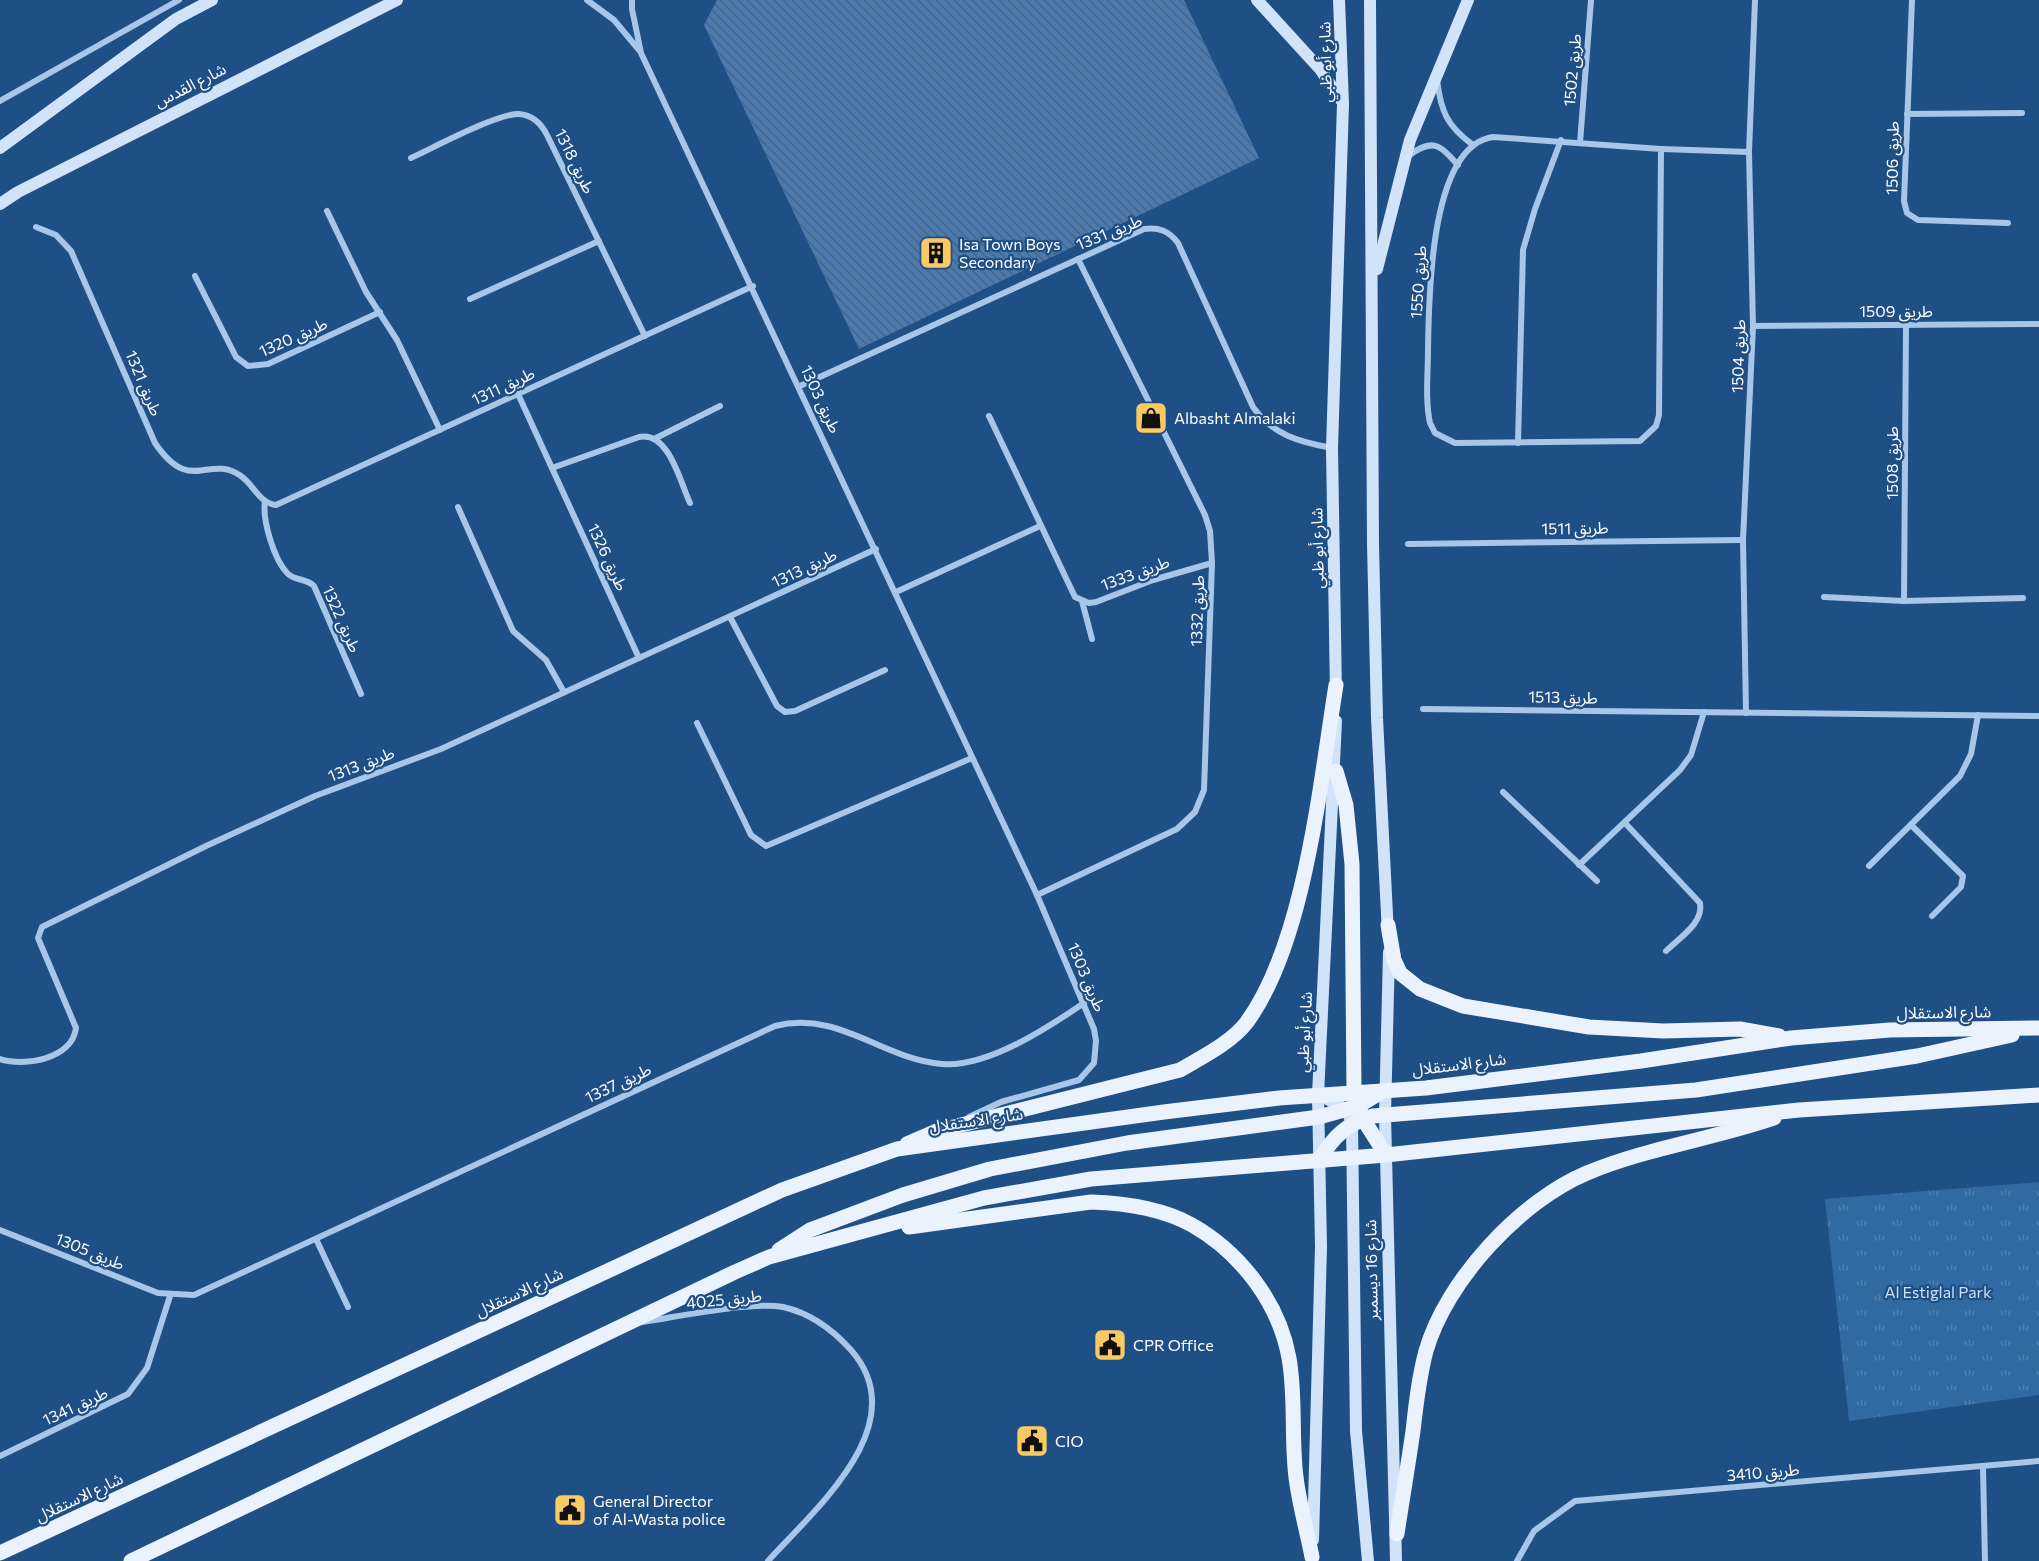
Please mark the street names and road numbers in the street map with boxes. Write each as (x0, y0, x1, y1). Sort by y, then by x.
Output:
street label: شارع أبو ظبي (1314, 21, 1339, 103)
street label: طريق 1502 (1559, 33, 1586, 107)
street label: شارع القدس (151, 58, 231, 114)
street label: طريق 1506 (1881, 121, 1904, 195)
street label: طريق 1318 (550, 125, 599, 197)
street label: طريق 1331 (1073, 210, 1145, 255)
street label: طريق 1550 (1405, 245, 1432, 319)
street label: طريق 1509 (1859, 301, 1933, 322)
street label: طريق 1320 (256, 313, 331, 362)
street label: طريق 1504 (1727, 319, 1750, 393)
street label: طريق 1321 (120, 347, 167, 419)
street label: طريق 1303 (796, 362, 846, 437)
street label: طريق 1311 (468, 363, 538, 410)
street label: طريق 1508 (1882, 426, 1903, 500)
street label: شارع أبو ظبي (1306, 507, 1331, 589)
street label: طريق 1511 (1541, 517, 1609, 540)
street label: طريق 1326 (583, 520, 632, 594)
street label: طريق 1313 (768, 544, 840, 593)
street label: طريق 1333 (1098, 551, 1173, 596)
street label: طريق 1332 (1186, 575, 1209, 647)
street label: طريق 1322 (317, 582, 366, 656)
street label: طريق 1513 (1528, 686, 1598, 709)
street label: طريق 1313 (325, 742, 397, 787)
street label: طريق 1303 (1063, 940, 1111, 1015)
street label: شارع أبو ظبي (1292, 991, 1319, 1073)
street label: شارع الاستقلال (1897, 1001, 1991, 1026)
street label: شارع الاستقلال (1411, 1048, 1507, 1083)
street label: طريق 1337 (582, 1059, 655, 1108)
street label: شارع الاستقلال (928, 1104, 1025, 1139)
street label: شارع 16 ديسمبر (1360, 1219, 1385, 1322)
street label: طريق 1305 (52, 1228, 128, 1275)
street label: شارع الاستقلال (472, 1263, 567, 1324)
street label: طريق 4025 (685, 1285, 763, 1314)
street label: طريق 1341 (39, 1382, 111, 1431)
street label: طريق 3410 (1726, 1459, 1800, 1486)
street label: شارع الاستقلال (32, 1468, 127, 1529)

